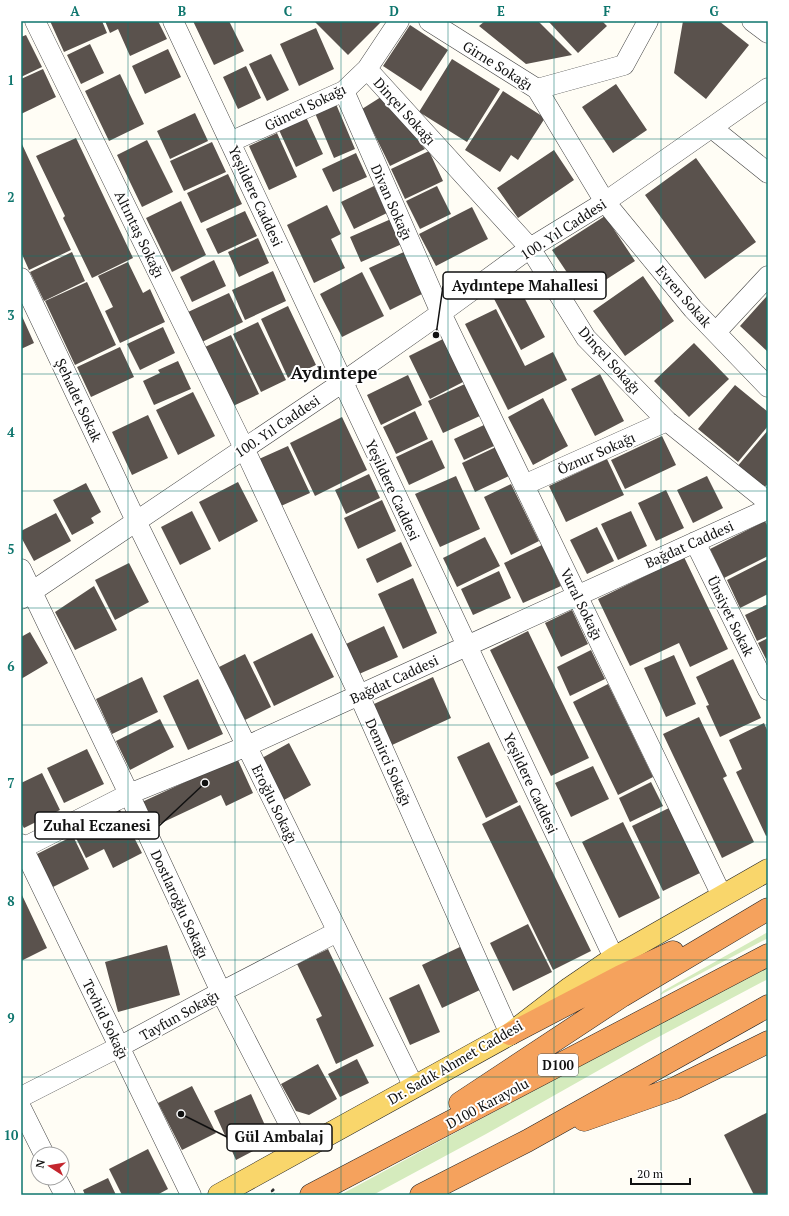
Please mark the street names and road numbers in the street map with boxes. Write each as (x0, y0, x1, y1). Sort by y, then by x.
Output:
street label: Girne Sokağı (459, 36, 537, 94)
street label: Dinçel Sokağı (370, 73, 440, 149)
street label: Güncel Sokağı (261, 79, 349, 135)
street label: Yeşildere Caddesi (224, 143, 288, 249)
street label: Divan Sokağı (367, 161, 417, 243)
street label: Altıntaş Sokağı (111, 187, 169, 281)
street label: 100. Yıl Caddesi (516, 194, 610, 264)
street label: Evren Sokak (652, 261, 717, 332)
street label: Dinçel Sokağı (575, 322, 645, 398)
street label: Şehadet Sokak (51, 355, 107, 446)
street label: 100. Yıl Caddesi (231, 390, 323, 462)
street label: Öznur Sokağı (554, 427, 638, 479)
street label: Yeşildere Caddesi (361, 437, 425, 543)
street label: Bağdat Caddesi (642, 516, 736, 572)
street label: Vural Sokağı (556, 565, 608, 643)
street label: Ünsiyet Sokak (703, 573, 759, 660)
street label: Bağdat Caddesi (347, 650, 441, 708)
street label: Demirci Sokağı (361, 715, 417, 809)
street label: Yeşildere Caddesi (499, 730, 563, 836)
street label: Eroğlu Sokağı (248, 761, 302, 847)
street label: Dostlaroğlu Sokağı (147, 847, 213, 961)
street label: Tevhid Sokağı (79, 976, 133, 1062)
street label: Tayfun Sokağı (136, 985, 222, 1045)
street label: Dr. Sadık Ahmet Caddesi (384, 1016, 526, 1108)
road number: D100 (538, 1054, 578, 1076)
street label: D100 Karayolu (442, 1073, 532, 1133)

